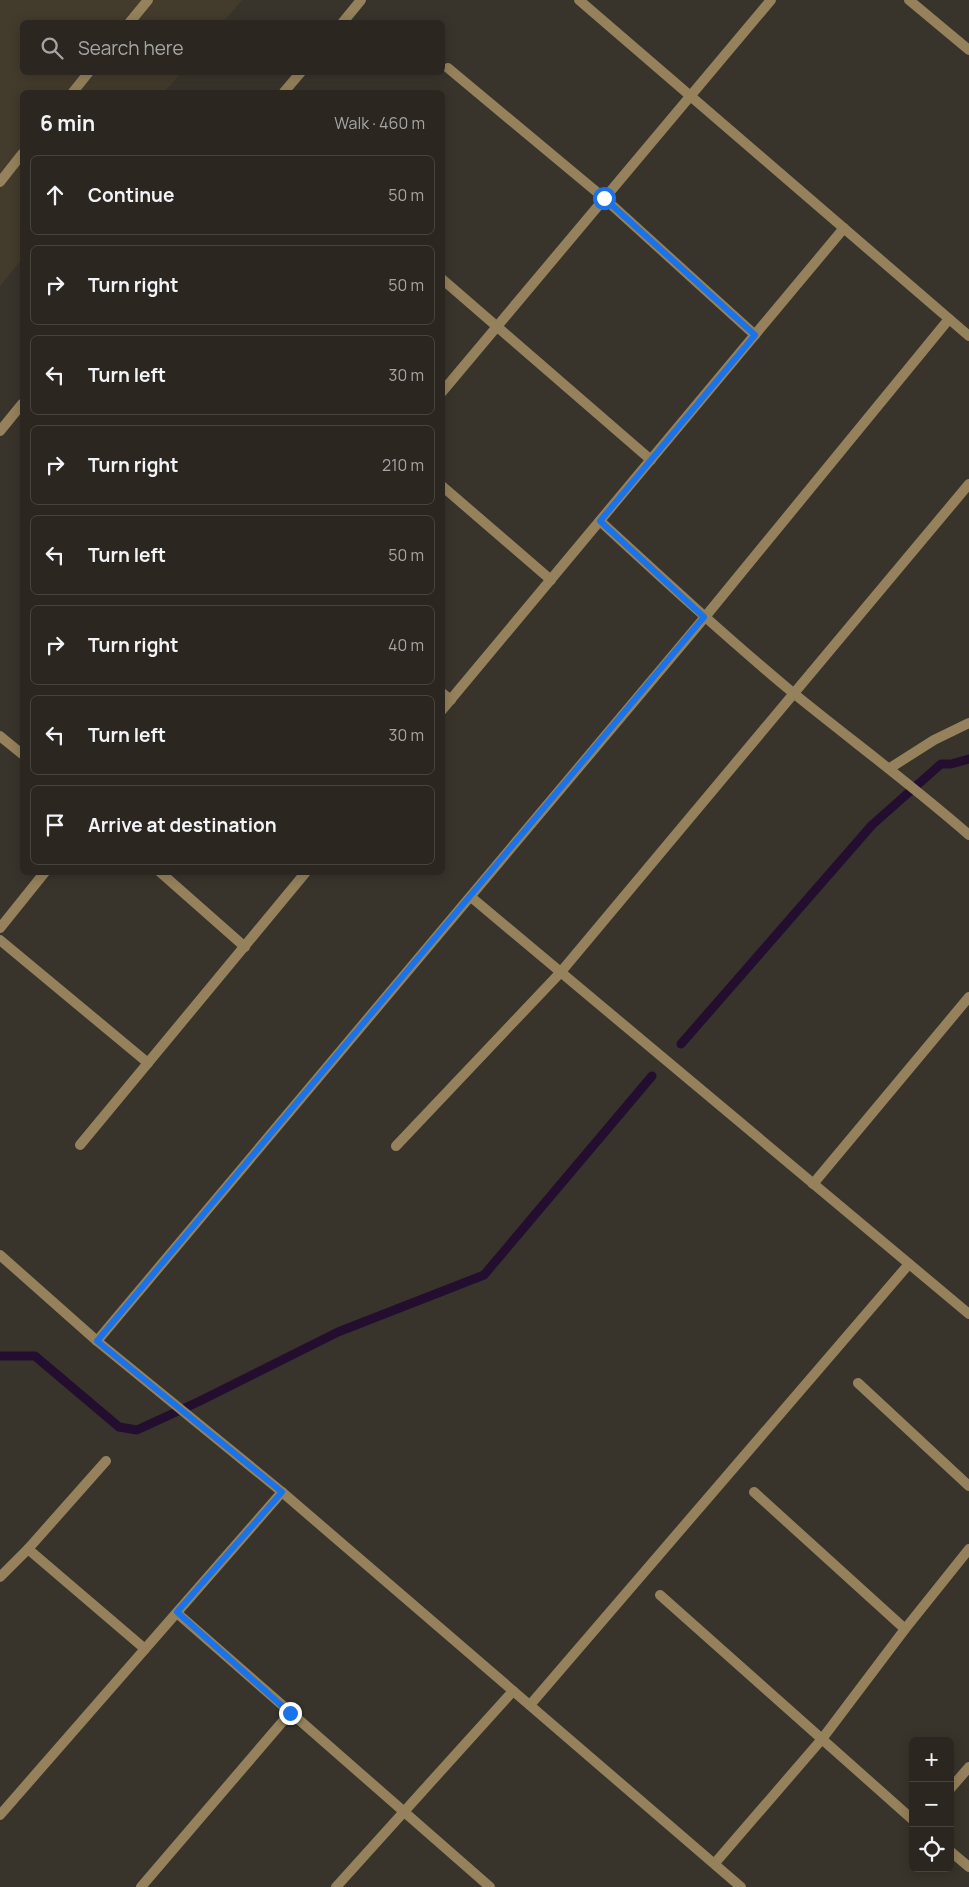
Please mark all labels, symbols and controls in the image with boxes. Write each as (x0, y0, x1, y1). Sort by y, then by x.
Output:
search box (20, 20, 445, 75)
icon: search (38, 34, 66, 62)
text: Search here (78, 35, 184, 61)
text: 6 min (40, 109, 95, 137)
text: Walk · 460 m (334, 112, 425, 134)
icon: ahead (41, 181, 69, 209)
text: Continue (88, 182, 174, 208)
text: 50 m (388, 184, 424, 206)
route start (593, 187, 616, 210)
icon: right (41, 271, 69, 299)
text: Turn right (88, 272, 178, 298)
text: 50 m (388, 274, 424, 296)
icon: left (41, 361, 69, 389)
text: Turn left (88, 362, 166, 388)
text: 30 m (389, 364, 424, 386)
icon: right (41, 451, 69, 479)
text: Turn right (88, 452, 178, 478)
text: 210 m (382, 454, 424, 476)
icon: left (41, 541, 69, 569)
text: Turn left (88, 542, 166, 568)
text: 50 m (388, 544, 424, 566)
icon: right (41, 631, 69, 659)
text: Turn right (88, 632, 178, 658)
text: 40 m (388, 634, 424, 656)
icon: left (41, 721, 69, 749)
text: Turn left (88, 722, 166, 748)
text: 30 m (389, 724, 424, 746)
icon: arrive (41, 811, 69, 839)
text: Arrive at destination (88, 812, 277, 838)
route end (279, 1702, 302, 1725)
map controls (909, 1737, 954, 1872)
button: + (909, 1737, 954, 1782)
button: − (909, 1782, 954, 1827)
button: locate (909, 1827, 954, 1872)

